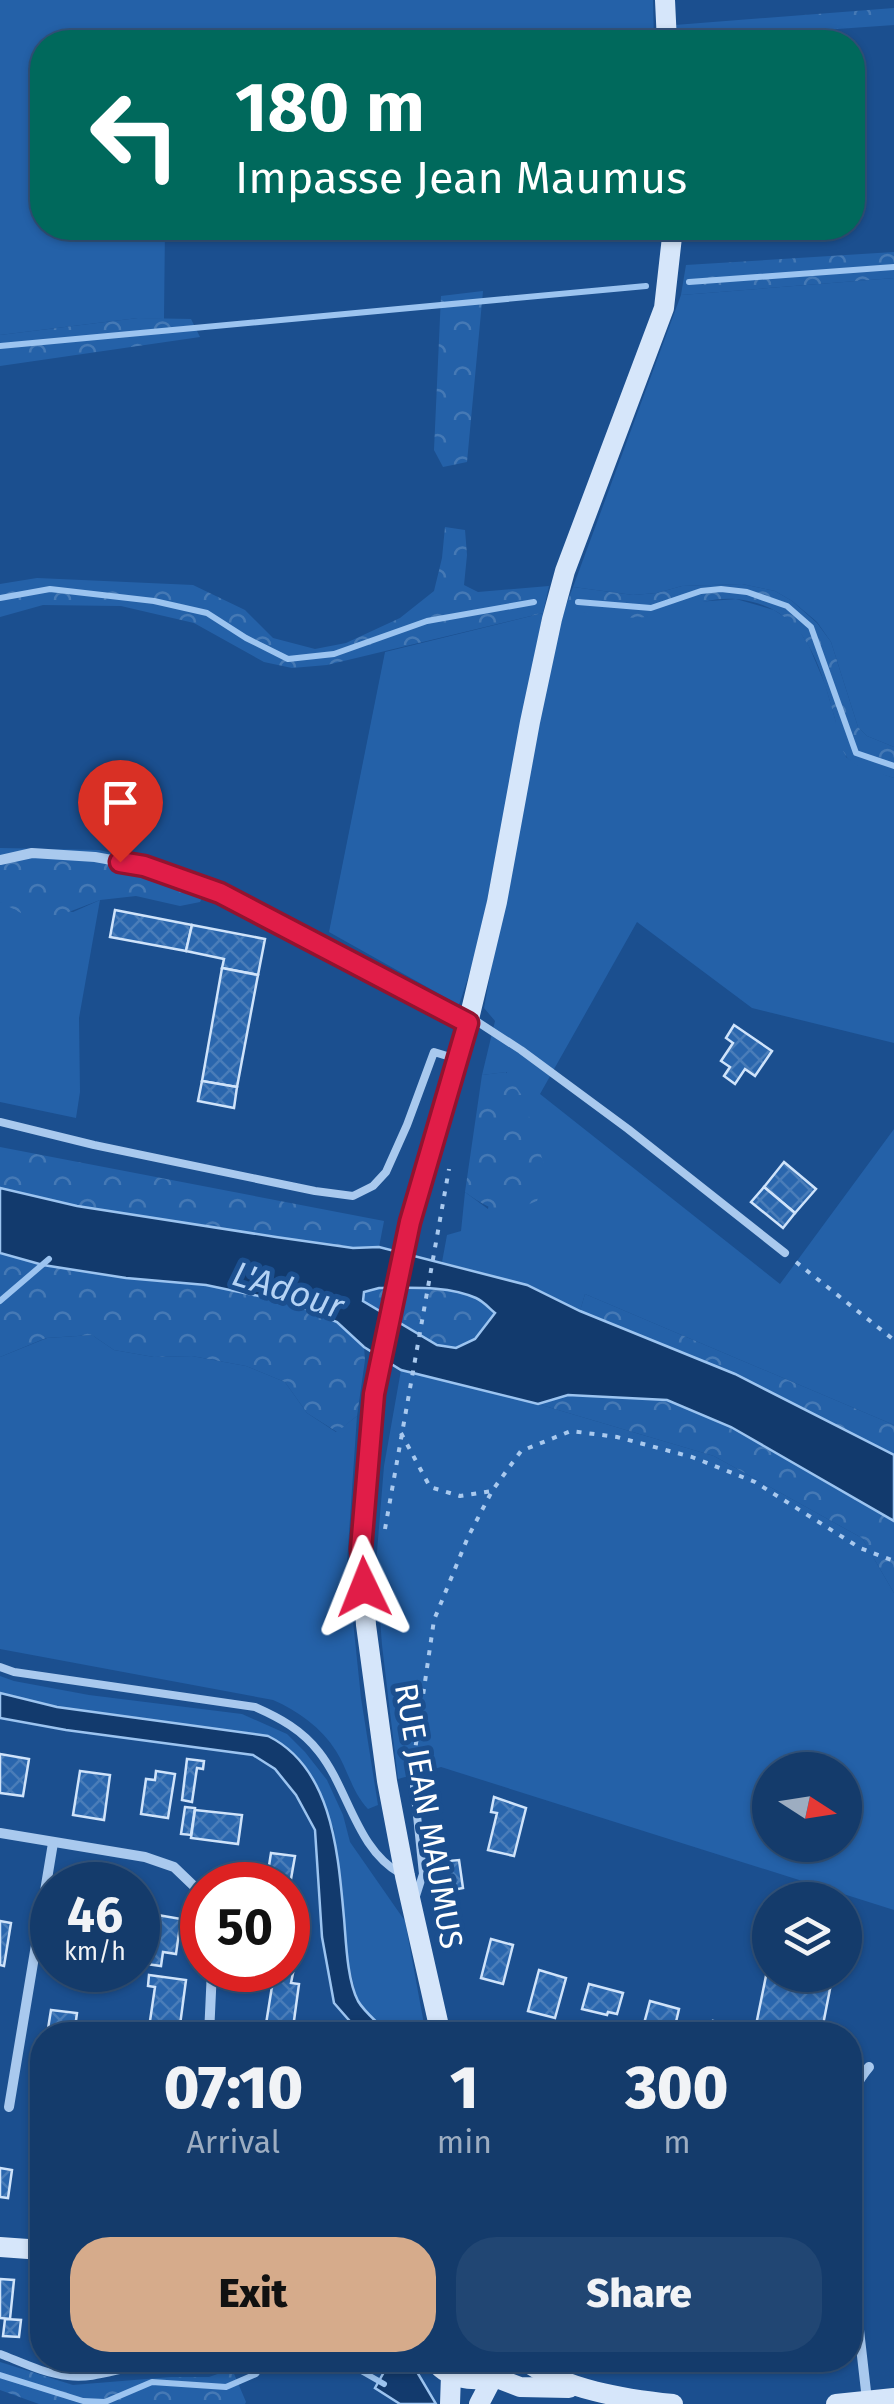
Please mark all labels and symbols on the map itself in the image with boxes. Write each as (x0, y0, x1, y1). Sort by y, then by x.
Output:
pin (78, 760, 163, 863)
water label: L'Adour (227, 1252, 350, 1328)
position arrow (312, 1535, 416, 1639)
street label: RUE JEAN MAUMUS (387, 1680, 471, 1952)
north arrow (752, 1752, 862, 1862)
speed limit sign: 50 (180, 1862, 310, 1992)

